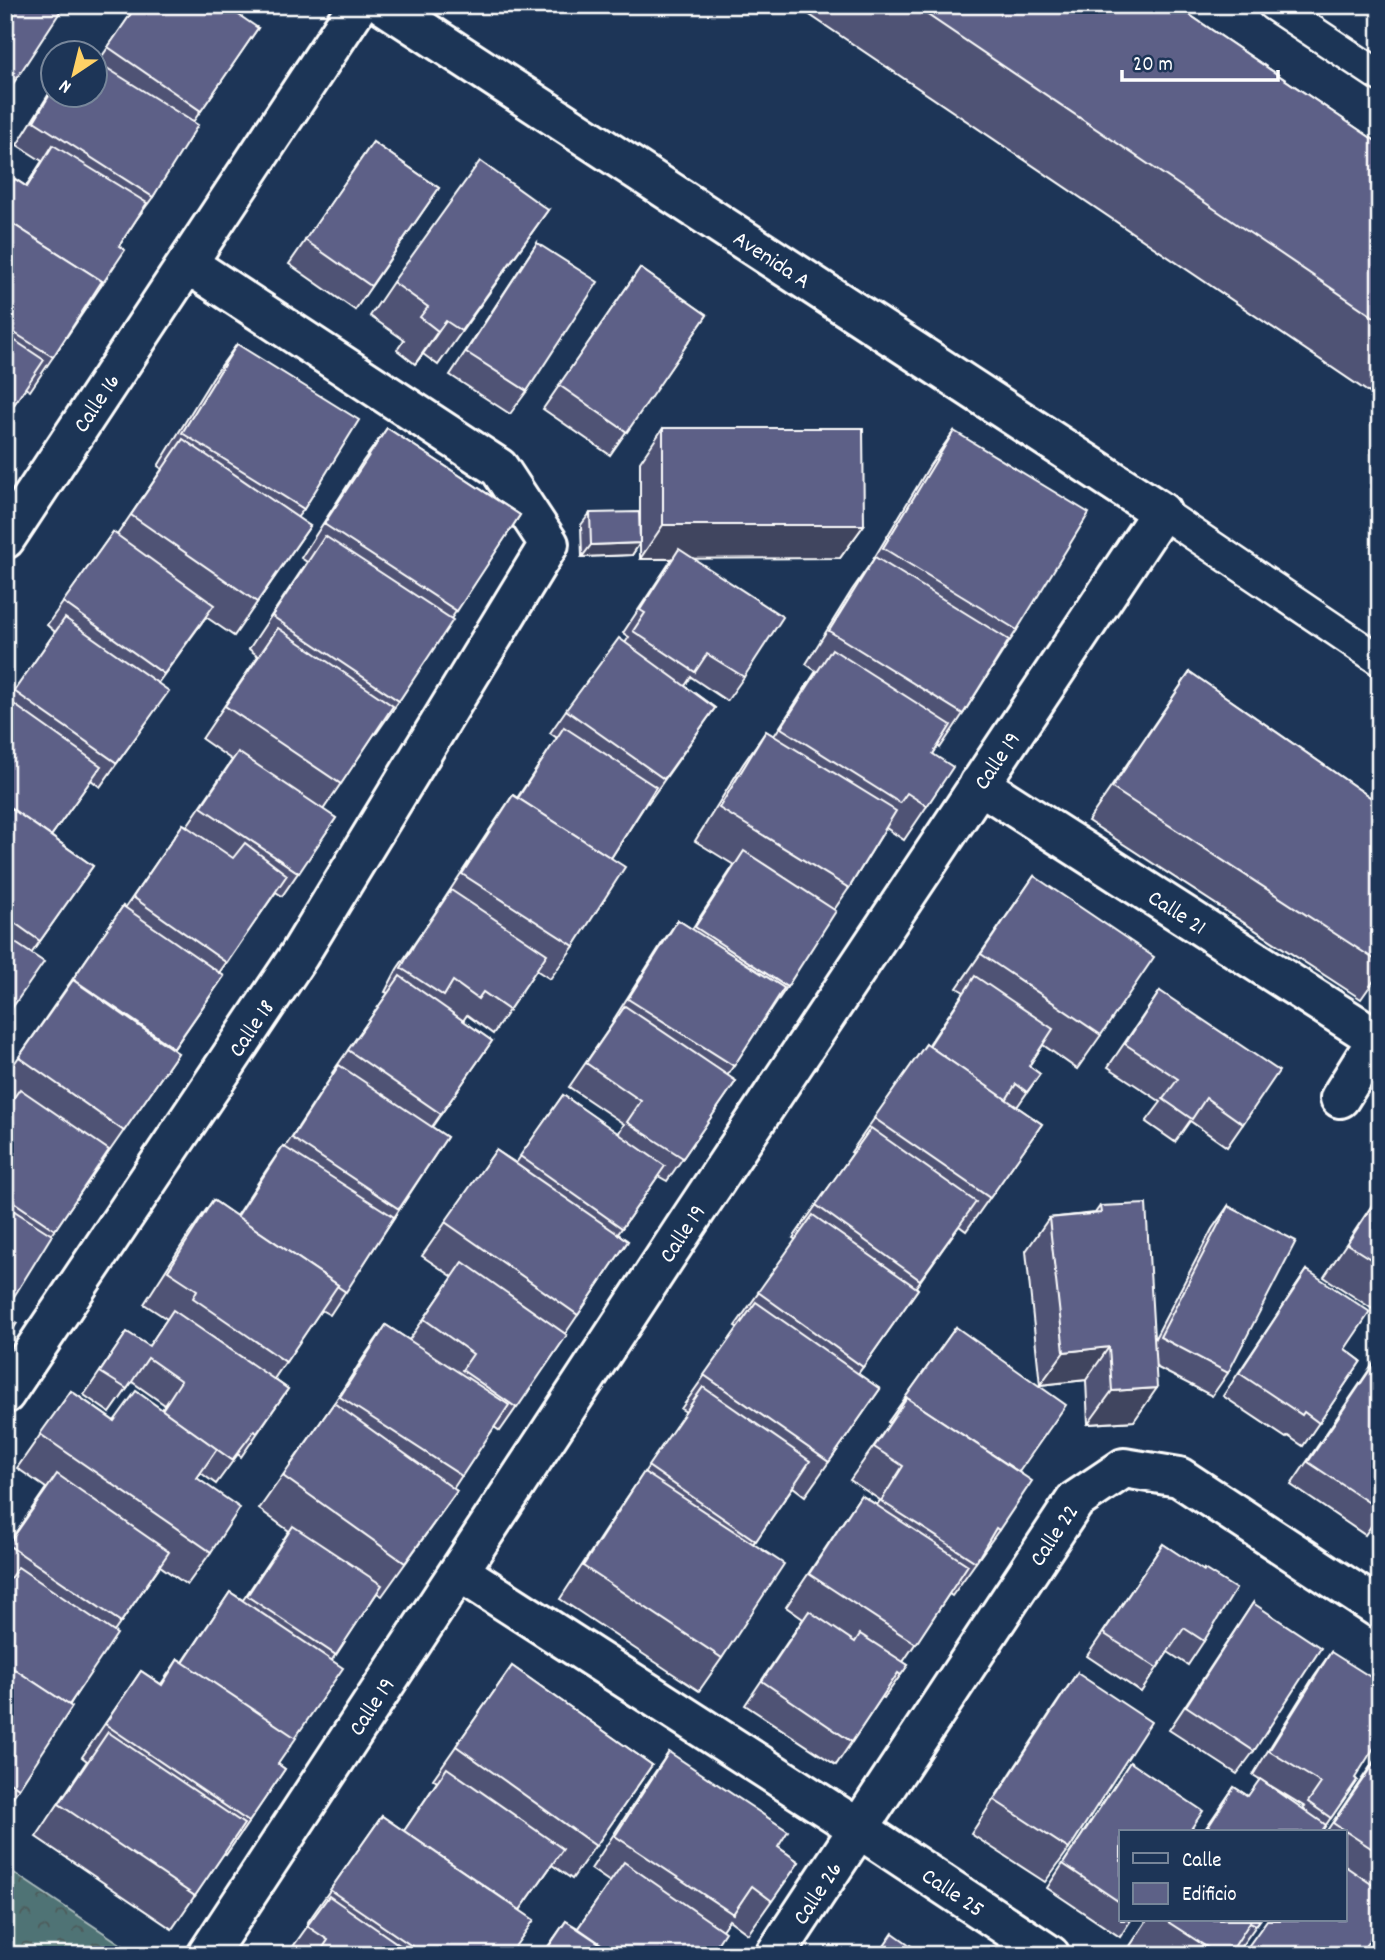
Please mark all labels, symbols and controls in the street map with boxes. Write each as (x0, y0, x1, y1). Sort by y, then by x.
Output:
north arrow (38, 38, 108, 108)
scale bar (1122, 38, 1278, 82)
text: 20 m (1133, 51, 1173, 81)
text: N (55, 71, 78, 99)
street label: Avenida A (725, 224, 816, 299)
street label: Calle 16 (67, 368, 130, 440)
street label: Calle 19 (967, 726, 1030, 798)
street label: Calle 21 (1140, 883, 1212, 945)
street label: Calle 18 (222, 994, 284, 1065)
street label: Calle 19 (653, 1199, 716, 1271)
street label: Calle 22 (1023, 1499, 1088, 1574)
street label: Calle 19 (342, 1672, 405, 1744)
legend (1119, 1830, 1346, 1922)
text: Calle (1182, 1847, 1221, 1877)
street label: Calle 26 (786, 1856, 852, 1933)
street label: Calle 25 (914, 1861, 990, 1927)
text: Edificio (1182, 1881, 1237, 1911)

